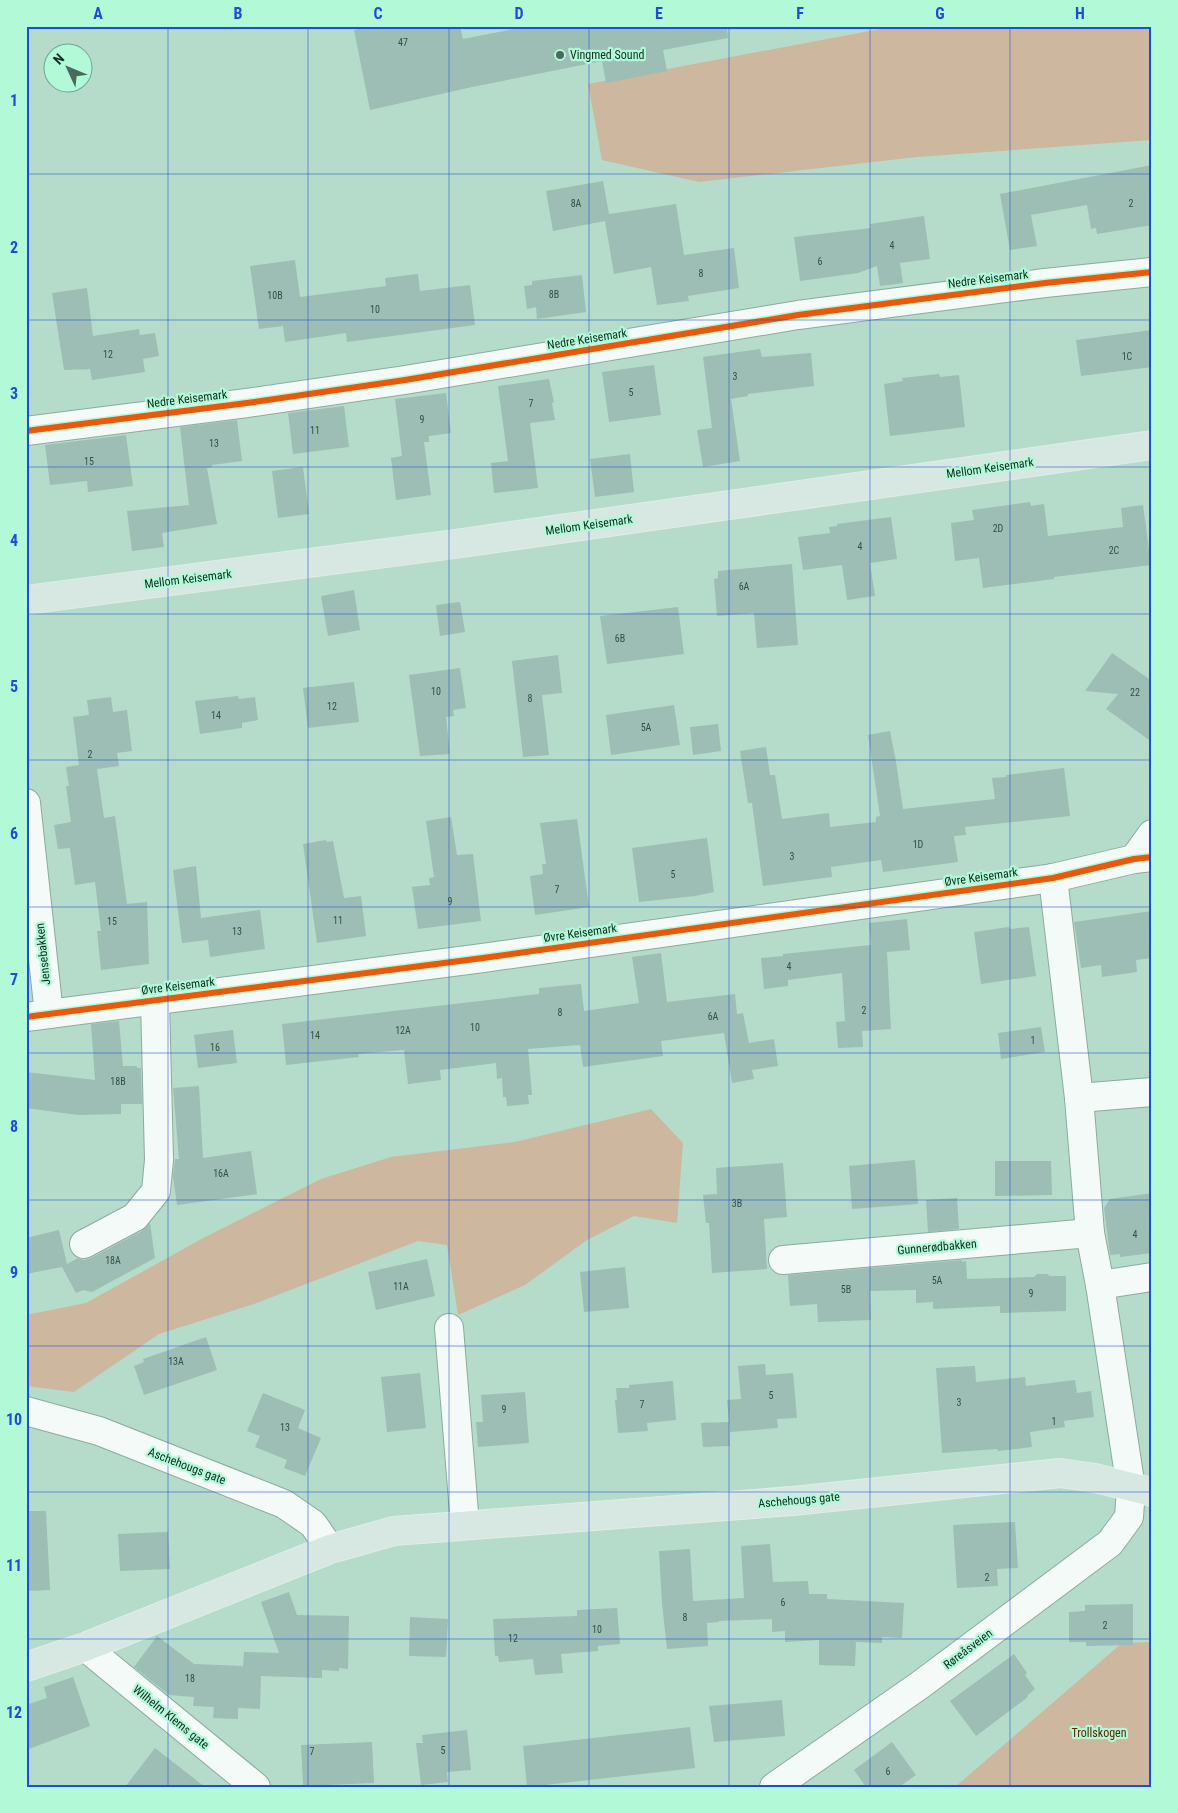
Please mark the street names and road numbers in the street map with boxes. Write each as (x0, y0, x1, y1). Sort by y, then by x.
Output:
street label: Nedre Keisemark (947, 267, 1029, 291)
street label: Nedre Keisemark (546, 326, 629, 352)
street label: Nedre Keisemark (146, 387, 228, 411)
street label: Mellom Keisemark (946, 455, 1035, 481)
street label: Mellom Keisemark (545, 512, 634, 538)
street label: Mellom Keisemark (144, 567, 233, 591)
street label: Øvre Keisemark (943, 865, 1019, 889)
street label: Øvre Keisemark (542, 921, 618, 945)
street label: Jensebakken (33, 922, 53, 986)
street label: Øvre Keisemark (140, 974, 216, 997)
street label: Gunnerødbakken (897, 1237, 977, 1257)
street label: Aschehougs gate (146, 1445, 228, 1487)
street label: Aschehougs gate (758, 1489, 841, 1511)
street label: Røreåsveien (941, 1626, 995, 1672)
street label: Wilhelm Klems gate (130, 1682, 212, 1752)

